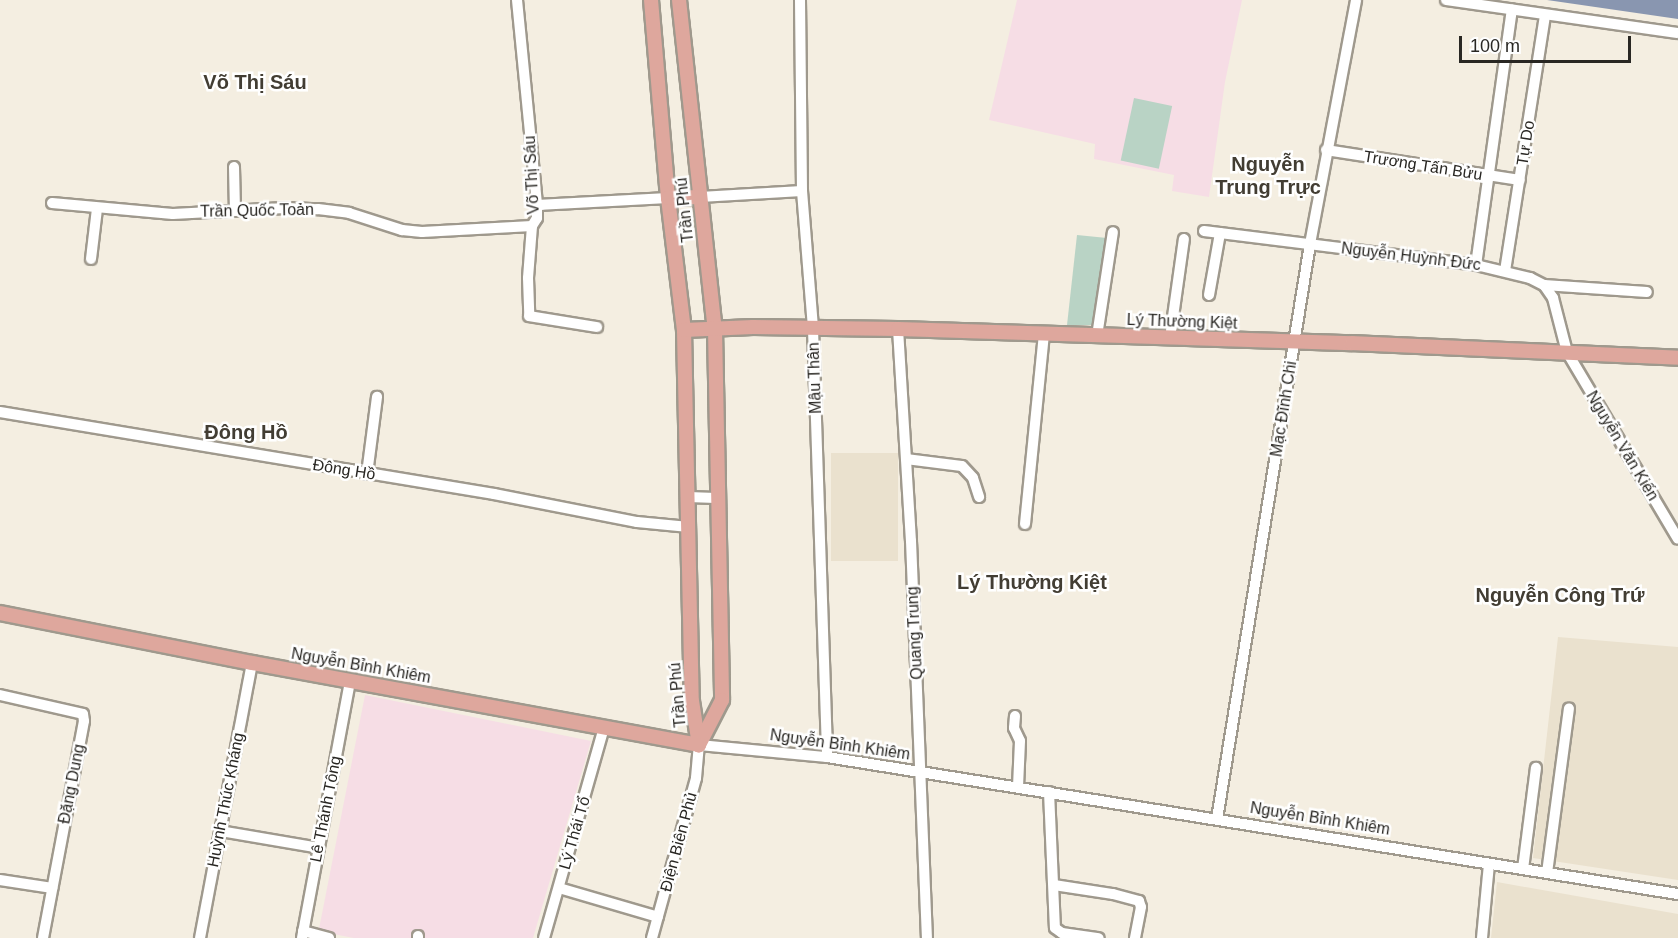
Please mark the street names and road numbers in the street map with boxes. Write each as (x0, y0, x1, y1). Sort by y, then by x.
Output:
street label: Tự Do (1513, 119, 1539, 167)
street label: Võ Thị Sáu (520, 135, 544, 215)
street label: Trương Tấn Bửu (1362, 147, 1484, 185)
street label: Trần Phú (672, 177, 698, 243)
street label: Trần Quốc Toản (200, 200, 314, 222)
street label: Nguyễn Huỳnh Đức (1340, 239, 1482, 275)
street label: Lý Thường Kiệt (1126, 310, 1238, 334)
street label: Mậu Thân (804, 342, 826, 414)
street label: Mạc Đĩnh Chi (1267, 360, 1301, 458)
street label: Nguyễn Văn Kiến (1582, 388, 1662, 504)
street label: Đông Hồ (311, 456, 377, 484)
street label: Quang Trung (903, 586, 927, 680)
street label: Nguyễn Bỉnh Khiêm (290, 644, 432, 688)
street label: Trần Phú (666, 662, 690, 728)
street label: Nguyễn Bỉnh Khiêm (769, 726, 911, 764)
street label: Huỳnh Thúc Kháng (204, 731, 248, 869)
street label: Đặng Dung (55, 742, 89, 826)
street label: Lê Thánh Tông (306, 754, 346, 864)
street label: Điện Biên Phủ (656, 790, 702, 894)
street label: Lý Thái Tổ (555, 794, 595, 872)
street label: Nguyễn Bỉnh Khiêm (1249, 798, 1391, 840)

